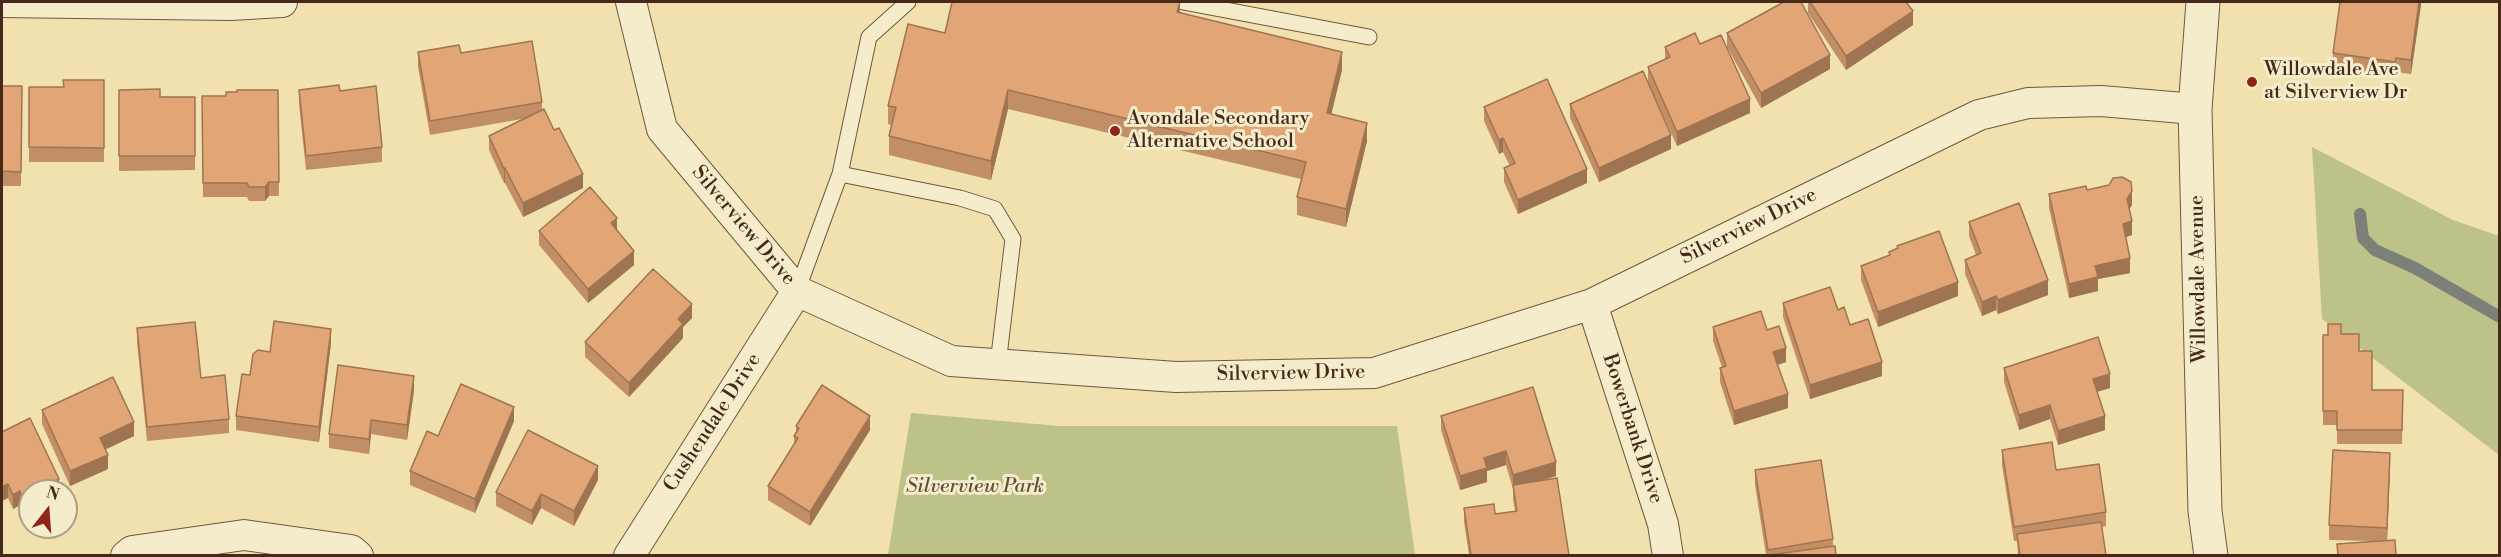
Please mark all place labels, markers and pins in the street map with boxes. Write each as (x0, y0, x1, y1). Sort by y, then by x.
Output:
place label: Willowdale Ave at Silverview Dr (2264, 58, 2407, 105)
marker: Willowdale Ave at Silverview Dr (2245, 75, 2259, 89)
place label: Avondale Secondary Alternative School (1127, 107, 1309, 154)
marker: Avondale Secondary Alternative School (1108, 124, 1122, 138)

